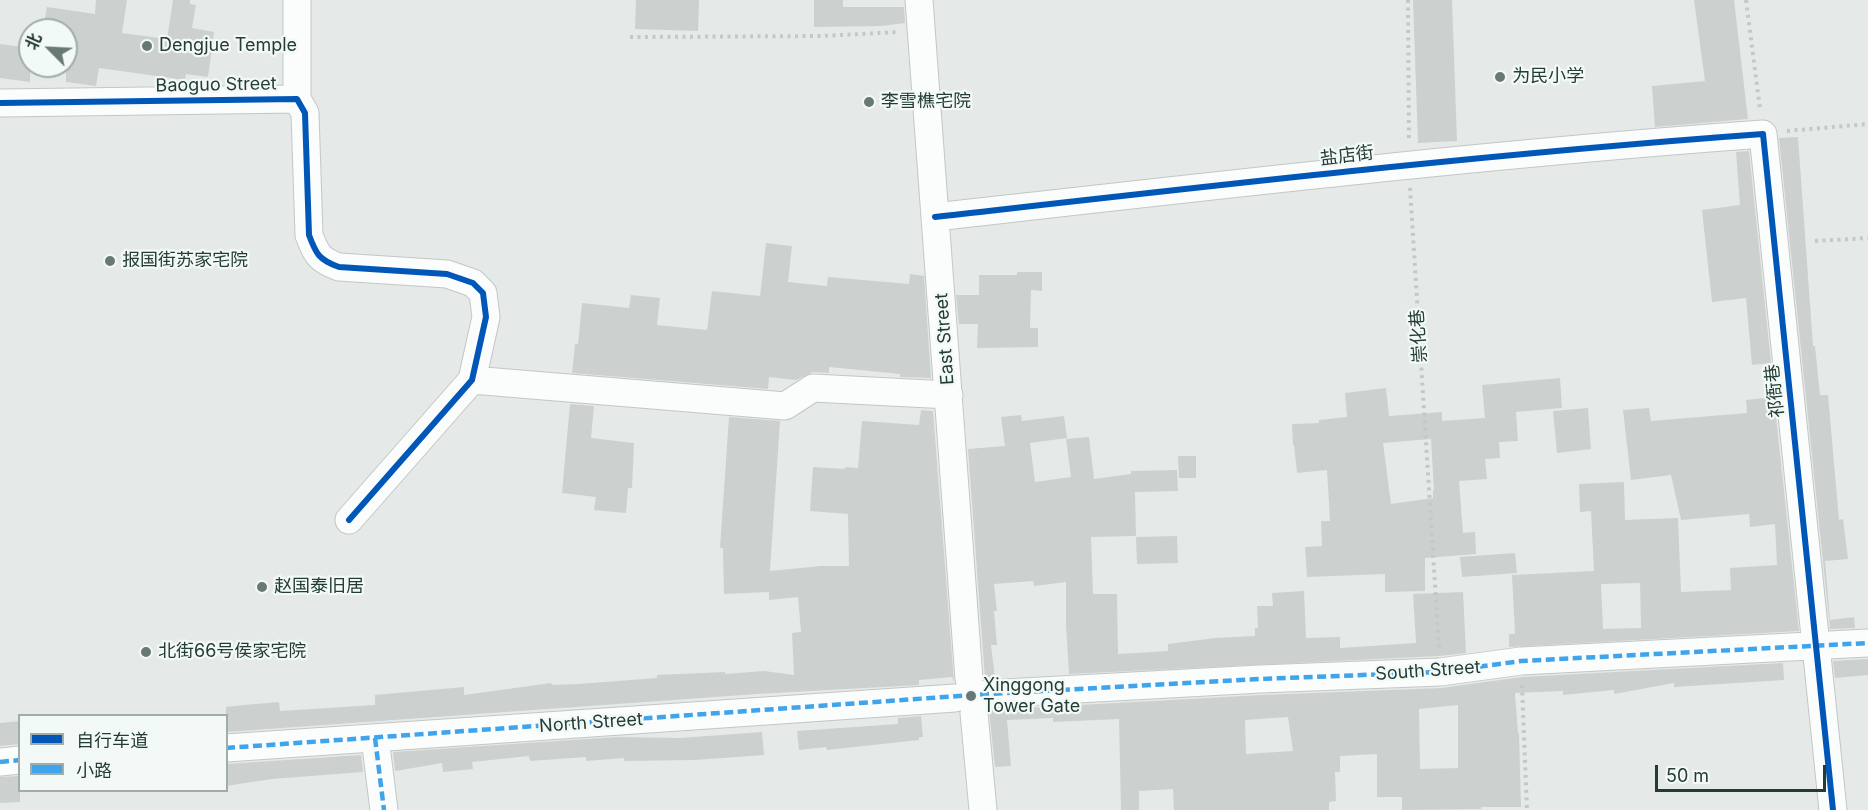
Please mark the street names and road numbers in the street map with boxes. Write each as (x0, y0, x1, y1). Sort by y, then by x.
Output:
street label: Baoguo Street (155, 73, 277, 97)
street label: 盐店街 (1319, 142, 1375, 170)
street label: East Street (931, 292, 959, 386)
street label: 崇化巷 (1406, 308, 1432, 364)
street label: 祁衙巷 (1761, 363, 1789, 419)
street label: South Street (1375, 657, 1481, 685)
street label: North Street (538, 709, 644, 737)

